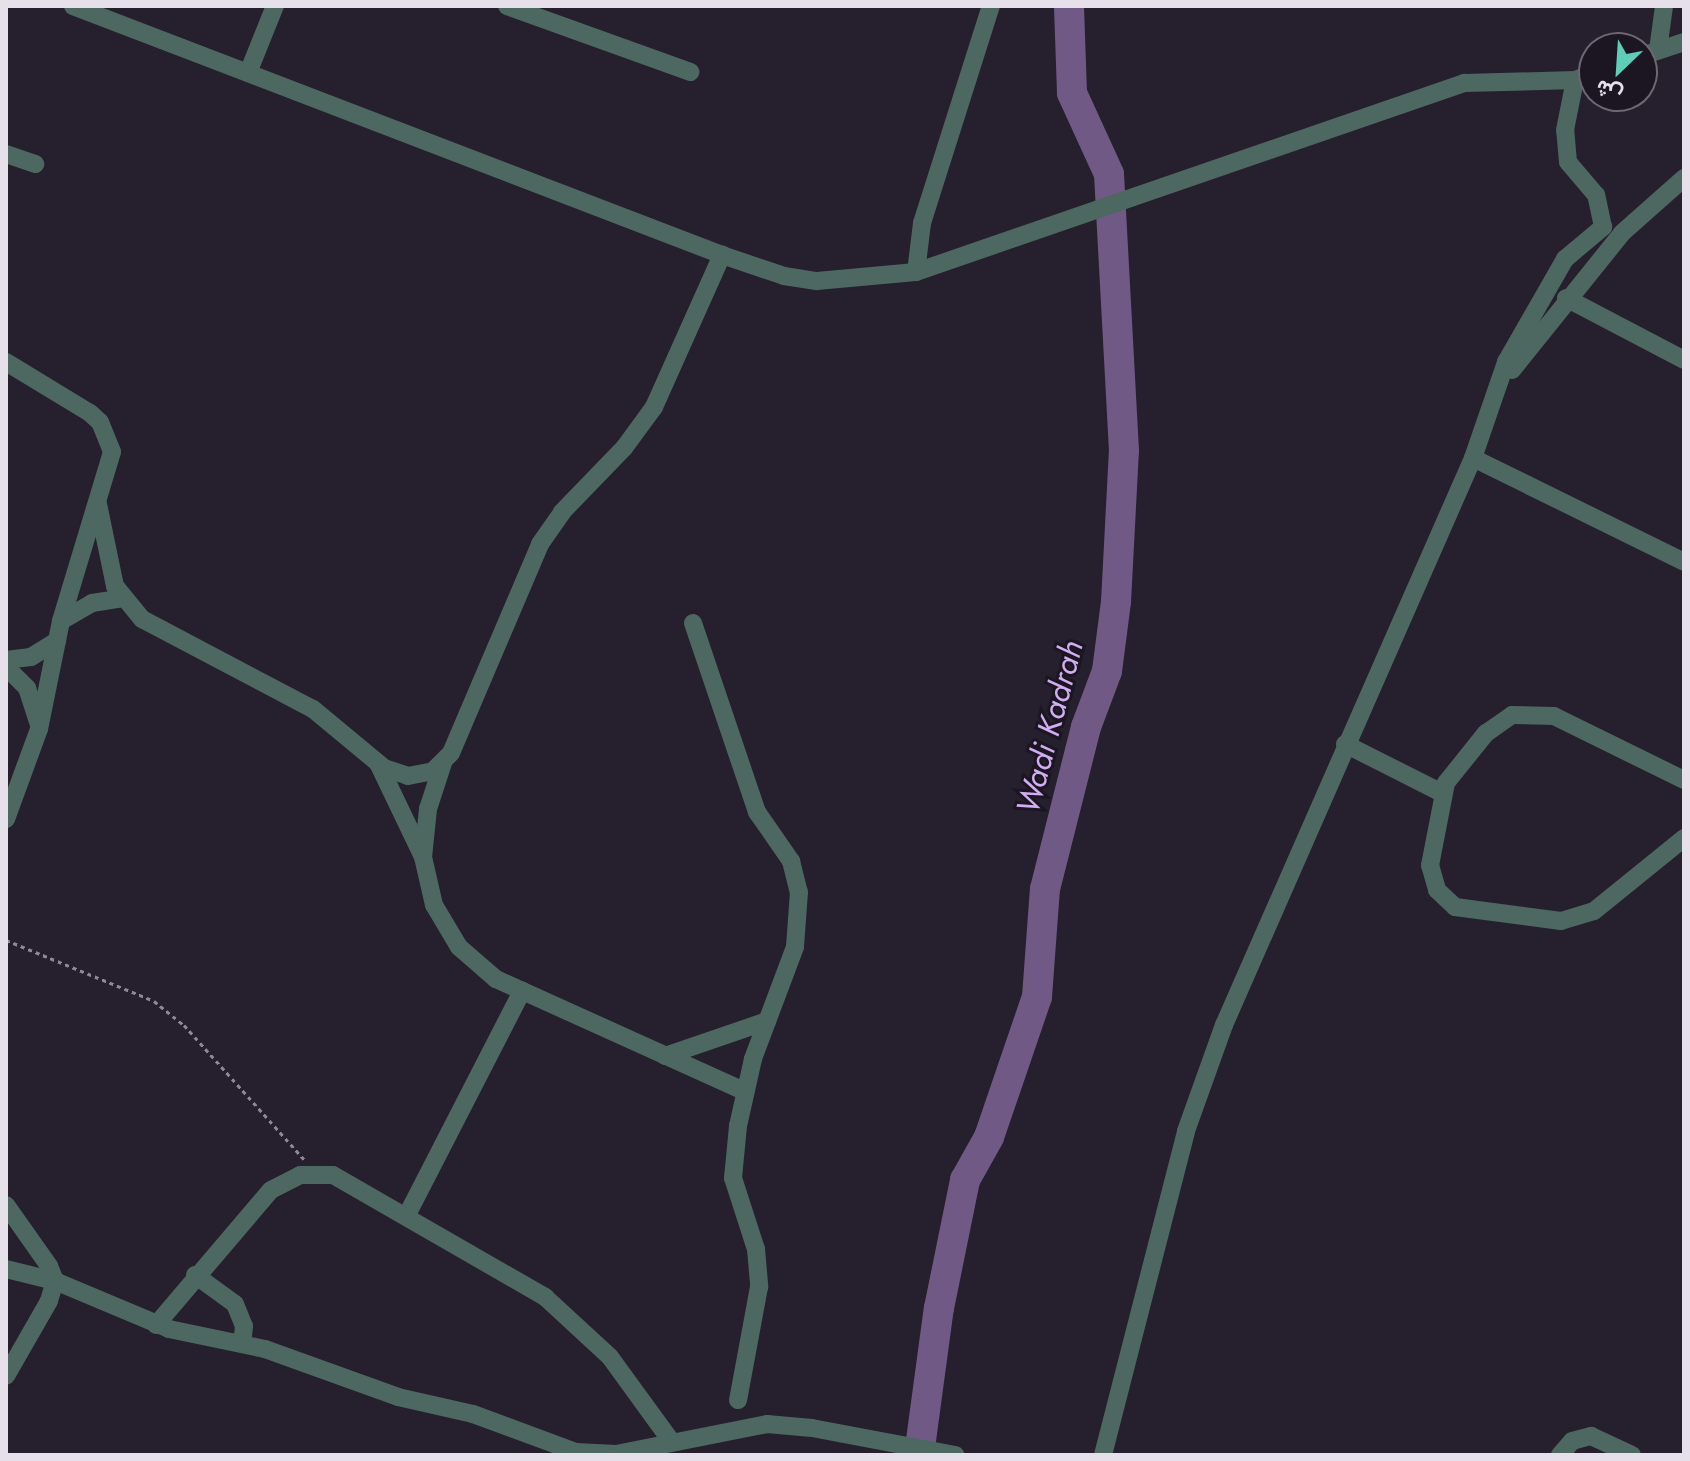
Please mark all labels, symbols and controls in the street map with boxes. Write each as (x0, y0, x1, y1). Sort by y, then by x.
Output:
north arrow (1578, 32, 1658, 112)
text: ش (1590, 72, 1627, 112)
water label: Wadi Kadrah (1008, 636, 1092, 818)

